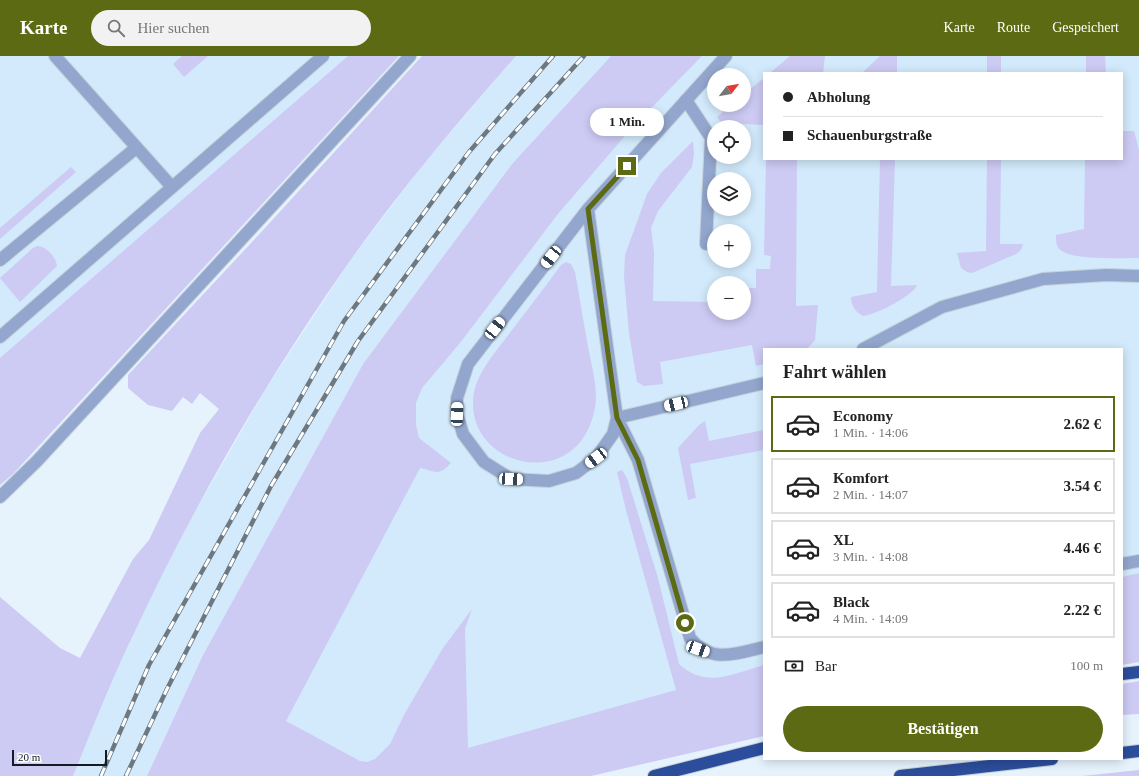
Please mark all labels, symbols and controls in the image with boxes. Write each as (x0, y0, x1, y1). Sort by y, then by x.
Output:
search box (91, 10, 371, 46)
text: Karte (20, 17, 67, 38)
icon: search (105, 17, 127, 39)
text: Hier suchen (137, 20, 210, 36)
text: Karte (944, 20, 975, 35)
text: Route (997, 20, 1030, 35)
text: Gespeichert (1052, 20, 1119, 35)
north arrow (707, 68, 751, 112)
map controls (707, 68, 751, 320)
text: Abholung (807, 89, 870, 105)
callout: 1 Min. (590, 108, 664, 136)
text: 1 Min. (609, 114, 645, 129)
button: locate (707, 120, 751, 164)
text: Schauenburgstraße (807, 127, 932, 143)
route end (618, 157, 636, 175)
button: layers (707, 172, 751, 216)
button: + (707, 224, 751, 268)
car (539, 244, 563, 270)
button: − (707, 276, 751, 320)
car (483, 315, 507, 341)
text: Fahrt wählen (783, 362, 887, 382)
car (663, 395, 689, 413)
car (451, 402, 463, 426)
icon: car (785, 406, 821, 442)
text: Economy (833, 408, 893, 424)
text: 2.62 € (1064, 416, 1101, 432)
text: 1 Min. · 14:06 (833, 425, 908, 440)
car (583, 446, 609, 470)
icon: car (785, 468, 821, 504)
text: Komfort (833, 470, 889, 486)
car (499, 472, 523, 486)
text: 3.54 € (1064, 478, 1101, 494)
text: 2 Min. · 14:07 (833, 487, 908, 502)
icon: car (785, 530, 821, 566)
text: XL (833, 532, 854, 548)
text: 4.46 € (1064, 540, 1101, 556)
text: 3 Min. · 14:08 (833, 549, 908, 564)
icon: car (785, 592, 821, 628)
text: Black (833, 594, 870, 610)
text: 2.22 € (1064, 602, 1101, 618)
text: 4 Min. · 14:09 (833, 611, 908, 626)
route start (676, 614, 694, 632)
car (685, 639, 711, 659)
icon: cash (783, 655, 805, 677)
text: Bar (815, 658, 837, 674)
text: 100 m (1070, 658, 1103, 673)
button: Bestätigen (783, 706, 1103, 752)
scale bar (12, 748, 107, 767)
text: 20 m (18, 751, 40, 763)

